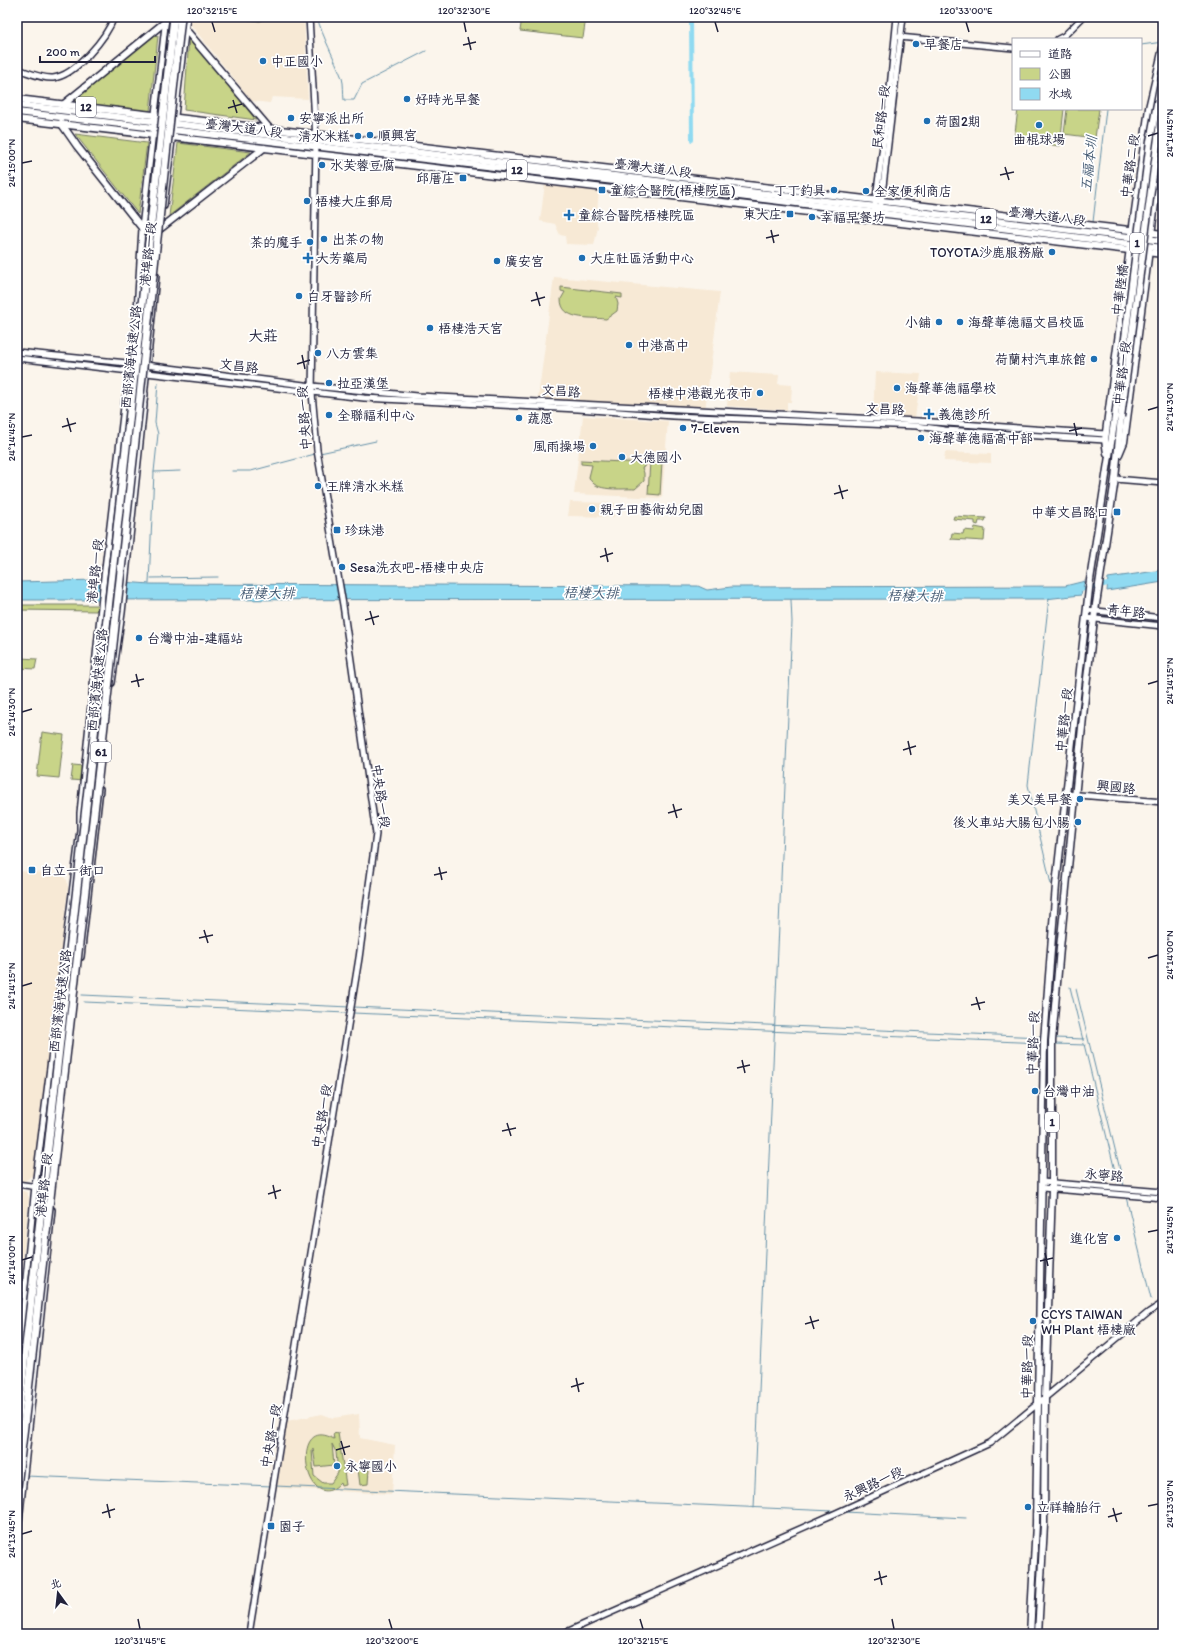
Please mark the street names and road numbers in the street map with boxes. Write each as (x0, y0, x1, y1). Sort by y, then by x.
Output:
street label: 民和路一段 (870, 84, 892, 150)
road number: 12 (76, 97, 96, 117)
street label: 臺灣大道八段 (204, 116, 284, 140)
street label: 中華路二段 (1118, 133, 1142, 199)
street label: 臺灣大道八段 (613, 156, 693, 180)
road number: 12 (507, 160, 527, 180)
street label: 臺灣大道八段 (1007, 204, 1087, 228)
road number: 12 (976, 209, 996, 229)
street label: 港埠路一段 (137, 221, 159, 287)
road number: 1 (1130, 233, 1144, 253)
street label: 中華陸橋 (1109, 263, 1131, 317)
street label: 西部濱海快速公路 (118, 304, 144, 410)
street label: 中華路一段 (1111, 340, 1133, 406)
street label: 文昌路 (219, 356, 259, 376)
street label: 文昌路 (541, 382, 581, 400)
street label: 中央路一段 (294, 385, 314, 451)
street label: 文昌路 (865, 400, 905, 418)
street label: 港埠路一段 (84, 538, 106, 604)
street label: 青年路 (1106, 602, 1146, 620)
street label: 西部濱海快速公路 (84, 627, 110, 733)
street label: 中華路一段 (1053, 687, 1075, 753)
road number: 61 (91, 742, 111, 762)
street label: 中央路一段 (369, 763, 393, 829)
street label: 興國路 (1096, 778, 1136, 796)
street label: 西部濱海快速公路 (46, 948, 74, 1054)
street label: 中華路一段 (1024, 1010, 1042, 1076)
street label: 中央路一段 (310, 1083, 334, 1149)
road number: 1 (1045, 1112, 1059, 1132)
street label: 港埠路一段 (33, 1152, 55, 1218)
street label: 永寧路 (1084, 1166, 1124, 1184)
street label: 中華路一段 (1019, 1334, 1035, 1400)
street label: 中央路一段 (258, 1403, 284, 1469)
street label: 永興路一段 (840, 1463, 906, 1505)

